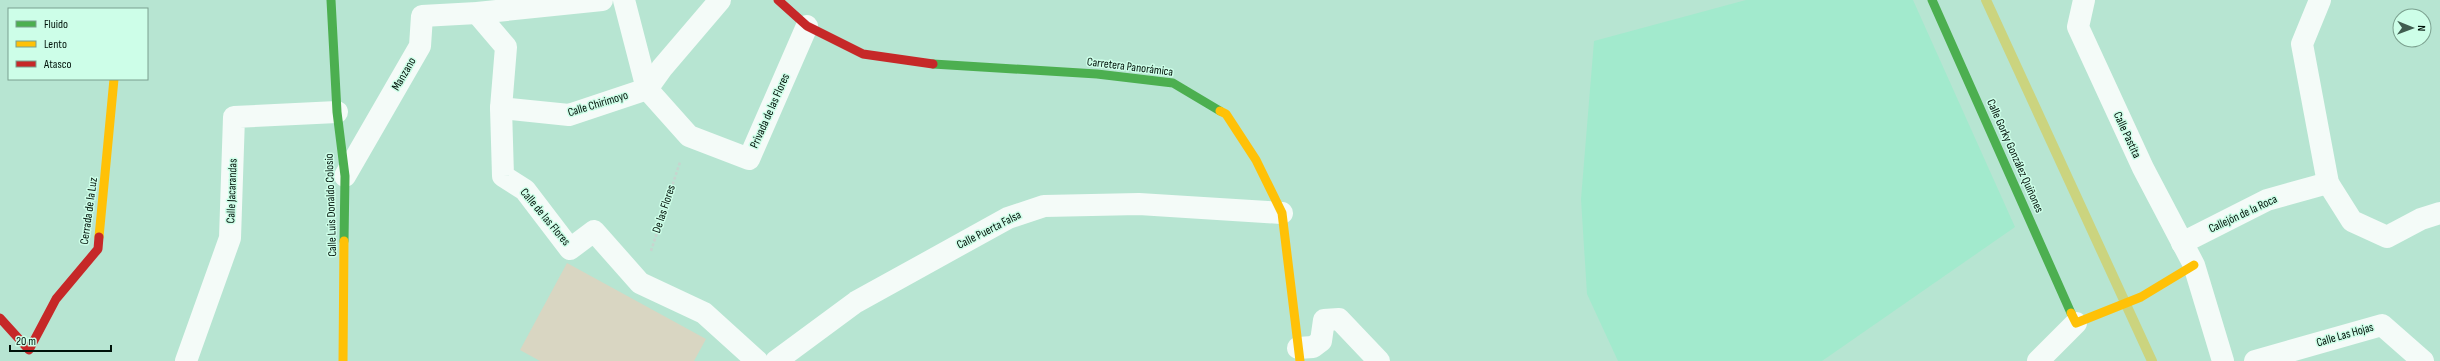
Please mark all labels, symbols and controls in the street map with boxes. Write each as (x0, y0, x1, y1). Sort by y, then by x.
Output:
legend (8, 8, 148, 80)
north arrow (2392, 8, 2432, 48)
text: Fluido (44, 17, 68, 32)
text: N (2415, 25, 2428, 31)
text: Lento (44, 37, 67, 52)
street label: Carretera Panorámica (1086, 54, 1174, 80)
street label: Manzano (389, 55, 419, 93)
text: Atasco (43, 57, 71, 72)
street label: Privada de las Flores (747, 71, 793, 151)
street label: Calle Chirimoyo (566, 88, 630, 120)
street label: Calle Gorky González Quiñones (1983, 97, 2047, 215)
street label: Calle Pastita (2110, 109, 2144, 161)
street label: Calle Luis Donaldo Colosio (322, 153, 340, 257)
street label: Calle Jacarandas (223, 158, 241, 224)
street label: Cerrada de la Luz (77, 176, 101, 246)
street label: De las Flores (649, 183, 679, 235)
street label: Calle de las Flores (517, 185, 573, 249)
street label: Callejón de la Roca (2206, 191, 2280, 236)
street label: Calle Puerta Falsa (954, 207, 1024, 253)
street label: Calle Las Hojas (2315, 320, 2375, 350)
scale bar (10, 327, 111, 353)
text: 20 m (16, 334, 36, 349)

